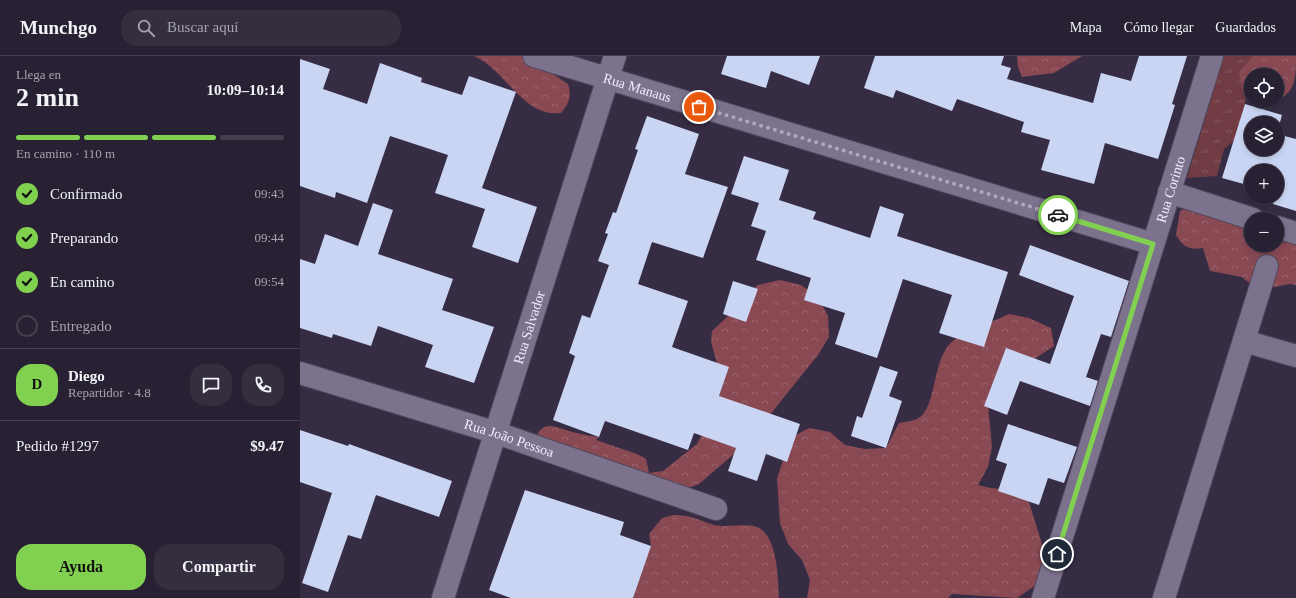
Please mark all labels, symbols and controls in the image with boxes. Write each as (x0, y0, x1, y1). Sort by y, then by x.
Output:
search box (121, 10, 401, 46)
text: Munchgo (20, 17, 97, 38)
icon: search (135, 17, 157, 39)
text: Buscar aquí (167, 19, 238, 35)
text: Mapa (1070, 20, 1102, 35)
text: Cómo llegar (1124, 20, 1193, 35)
text: Guardados (1215, 20, 1276, 35)
text: Llega en (16, 67, 61, 82)
map controls (1244, 68, 1284, 252)
button: locate (1244, 68, 1284, 108)
street label: Rua Manaus (601, 70, 673, 105)
text: 10:09–10:14 (207, 82, 284, 98)
text: 2 min (16, 83, 79, 112)
pin (682, 90, 716, 124)
icon: bag (688, 96, 710, 118)
button: layers (1244, 116, 1284, 156)
text: En camino · 110 m (16, 146, 115, 161)
street label: Rua Corinto (1153, 154, 1188, 225)
button: + (1244, 164, 1284, 204)
icon: check (16, 183, 38, 205)
text: Confirmado (50, 186, 123, 202)
text: 09:43 (254, 186, 284, 201)
courier (1038, 195, 1078, 235)
icon: car (1047, 204, 1069, 226)
button: − (1244, 212, 1284, 252)
icon: check (16, 227, 38, 249)
text: Preparando (50, 230, 118, 246)
text: 09:44 (254, 230, 284, 245)
icon: check (16, 271, 38, 293)
text: En camino (50, 274, 115, 290)
text: 09:54 (254, 274, 284, 289)
street label: Rua Salvador (511, 289, 548, 366)
text: Entregado (50, 318, 112, 334)
button: chat (190, 364, 232, 406)
button: phone (242, 364, 284, 406)
text: Diego (68, 368, 105, 384)
text: D (32, 376, 42, 392)
text: Repartidor · 4.8 (68, 385, 151, 400)
street label: Rua João Pessoa (463, 417, 556, 460)
text: Pedido #1297 (16, 438, 99, 454)
text: $9.47 (250, 438, 284, 454)
pin (1040, 537, 1074, 571)
icon: home (1046, 543, 1068, 565)
button: Ayuda (16, 544, 146, 590)
button: Compartir (154, 544, 284, 590)

